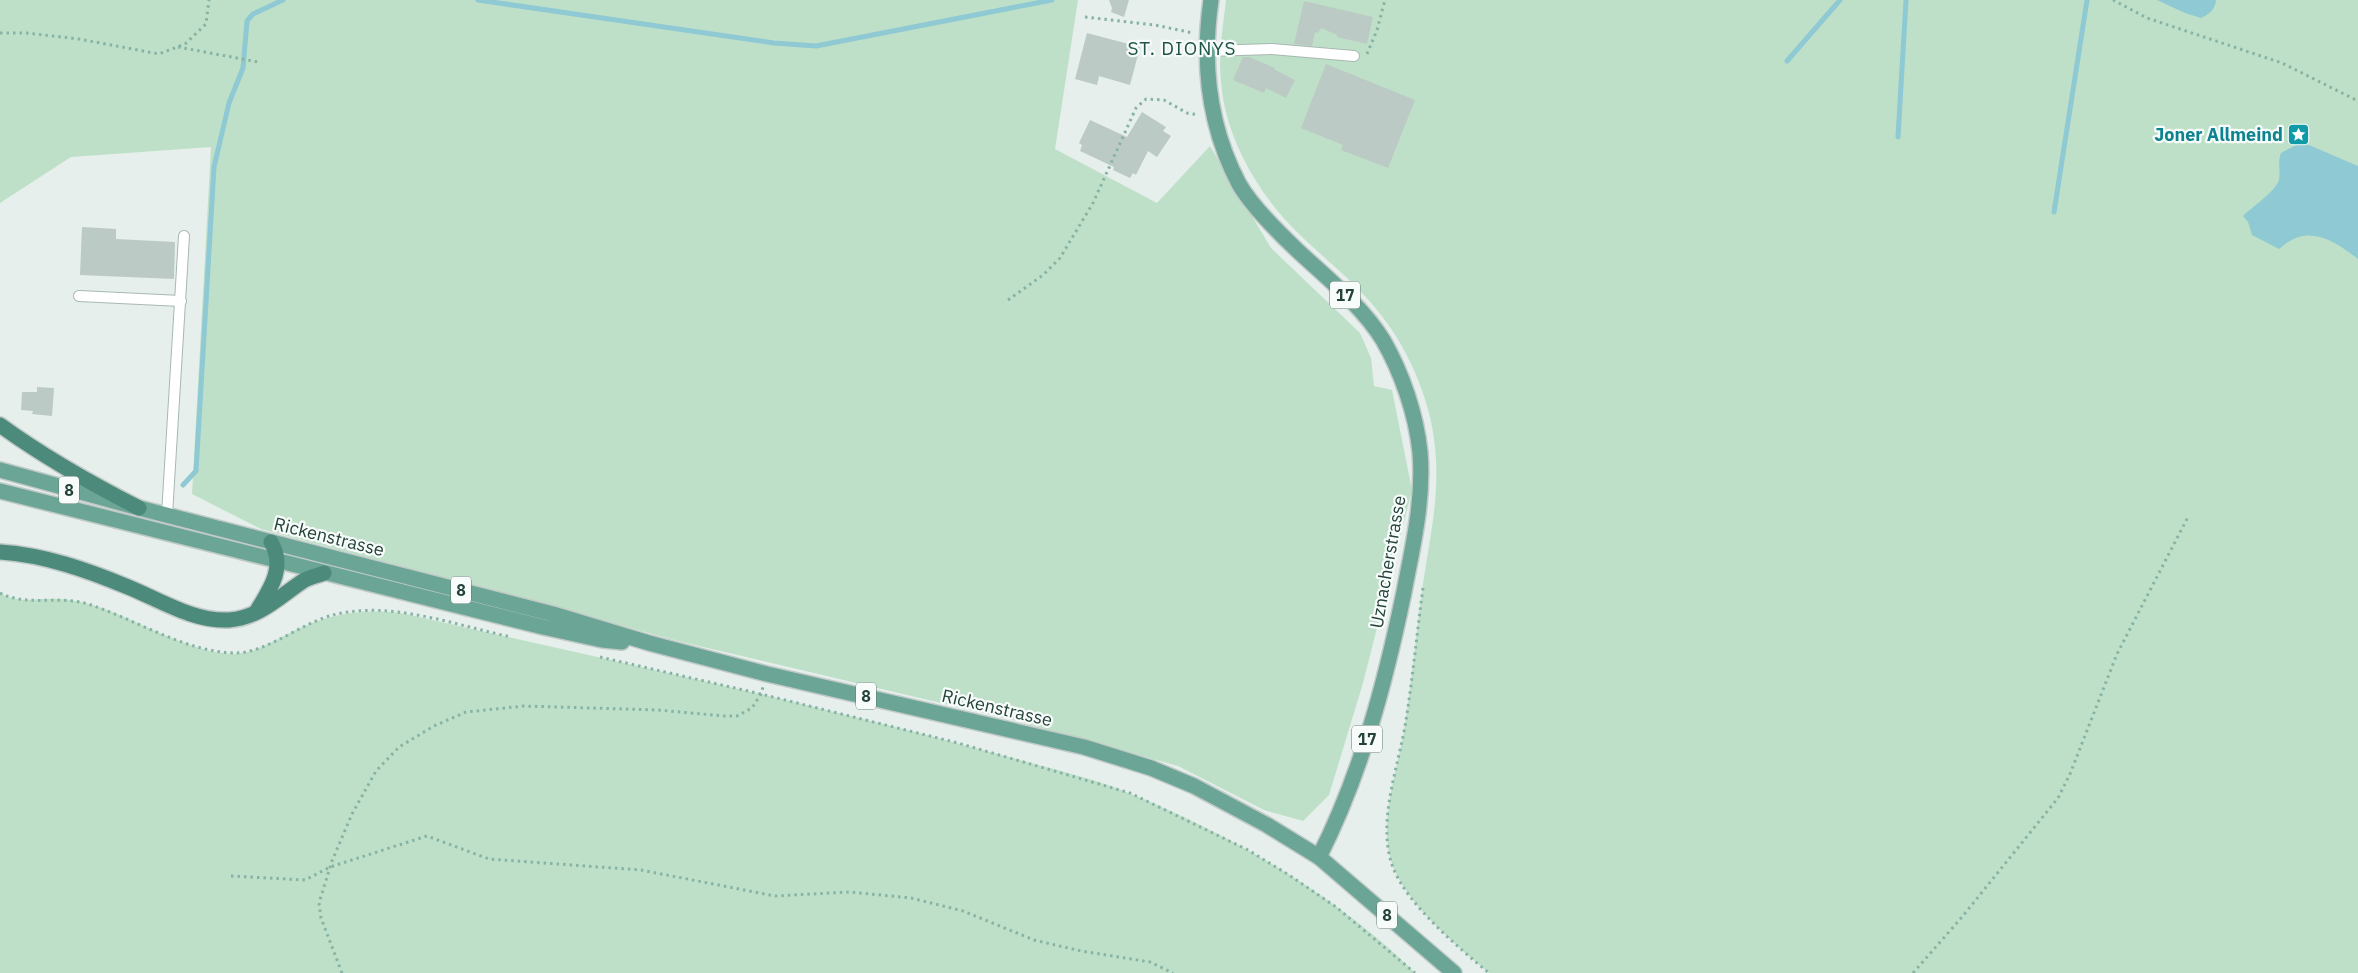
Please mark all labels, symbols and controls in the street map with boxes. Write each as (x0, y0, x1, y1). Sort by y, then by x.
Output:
district label: ST. DIONYS (1128, 36, 1236, 60)
place label: Joner Allmeind (2154, 123, 2283, 146)
place icon: Joner Allmeind (2287, 123, 2311, 147)
road number: 17 (1330, 282, 1360, 308)
road number: 8 (59, 476, 79, 504)
street label: Uznacherstrasse (1364, 494, 1411, 630)
street label: Rickenstrasse (272, 512, 387, 561)
road number: 8 (451, 576, 471, 604)
road number: 8 (856, 682, 876, 709)
street label: Rickenstrasse (940, 684, 1055, 731)
road number: 17 (1352, 726, 1382, 752)
road number: 8 (1377, 902, 1397, 928)

